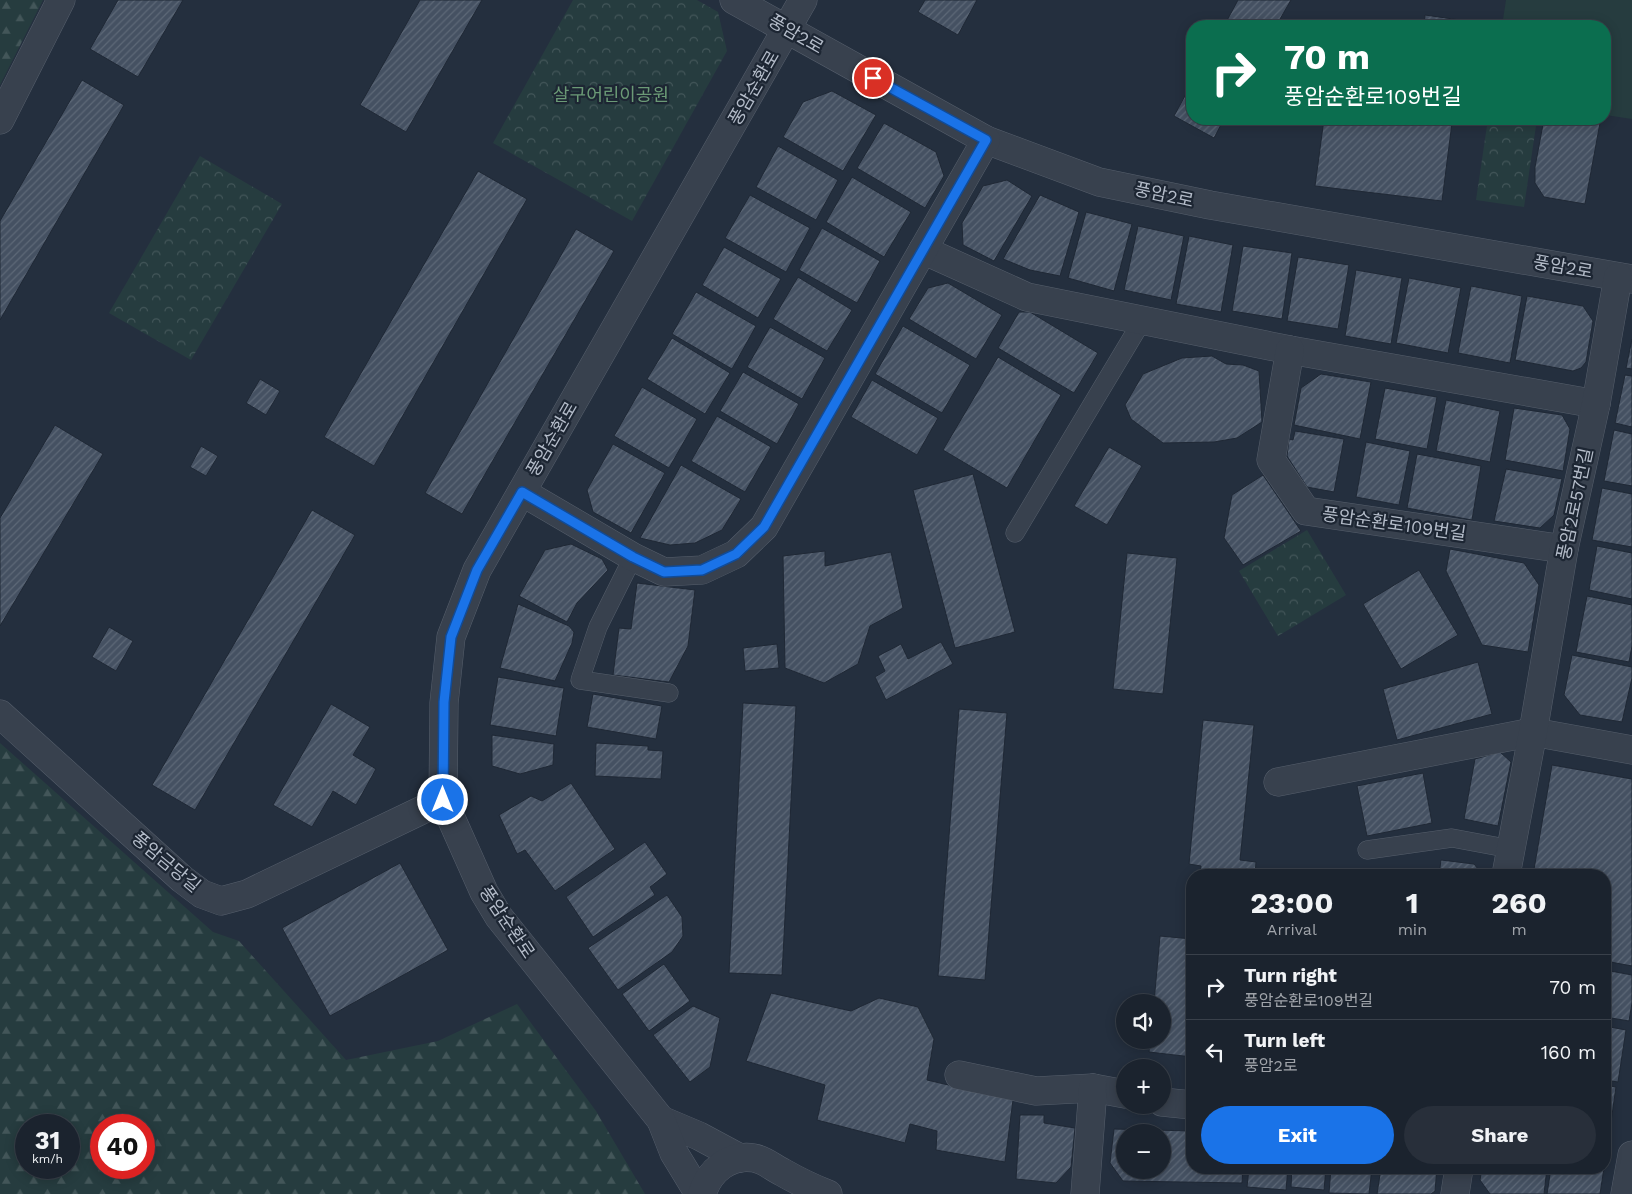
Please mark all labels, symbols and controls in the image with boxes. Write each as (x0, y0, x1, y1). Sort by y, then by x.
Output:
street label: 풍암2로 (765, 9, 828, 58)
text: 70 m (1284, 36, 1370, 78)
icon: right (1201, 40, 1266, 105)
street label: 풍암순환로 (724, 47, 783, 129)
pin (852, 57, 894, 99)
icon: arrive (859, 64, 887, 92)
park label: 살구어린이공원 (553, 84, 669, 105)
text: 풍암순환로109번길 (1284, 84, 1462, 109)
street label: 풍암2로 (1132, 178, 1196, 211)
street label: 풍암2로 (1532, 251, 1595, 282)
street label: 풍암순환로 (522, 398, 581, 480)
street label: 풍암2로57번길 (1552, 446, 1597, 562)
street label: 풍암순환로109번길 (1321, 503, 1467, 544)
position arrow (416, 773, 468, 825)
street label: 풍암금당길 (128, 827, 205, 896)
street label: 풍암순환로 (476, 882, 539, 962)
text: 23:00 (1250, 885, 1334, 920)
text: 1 (1406, 885, 1419, 920)
text: 260 (1491, 885, 1547, 920)
text: Arrival (1267, 920, 1317, 939)
text: min (1398, 920, 1427, 939)
text: m (1511, 920, 1527, 939)
text: Turn right (1244, 964, 1337, 987)
icon: right (1201, 973, 1229, 1001)
text: 70 m (1549, 976, 1596, 999)
text: 풍암순환로109번길 (1244, 991, 1373, 1010)
map controls (1116, 994, 1171, 1179)
button: sound (1116, 994, 1171, 1049)
text: Turn left (1244, 1029, 1325, 1052)
icon: left (1201, 1038, 1229, 1066)
text: 160 m (1541, 1041, 1596, 1064)
text: 풍암2로 (1244, 1056, 1298, 1075)
button: + (1116, 1059, 1171, 1114)
button: Exit (1201, 1106, 1394, 1164)
button: Share (1404, 1106, 1596, 1164)
speed limit sign: 40 (90, 1114, 155, 1179)
button: − (1116, 1124, 1171, 1179)
text: 31 (35, 1126, 60, 1155)
text: km/h (32, 1152, 63, 1166)

